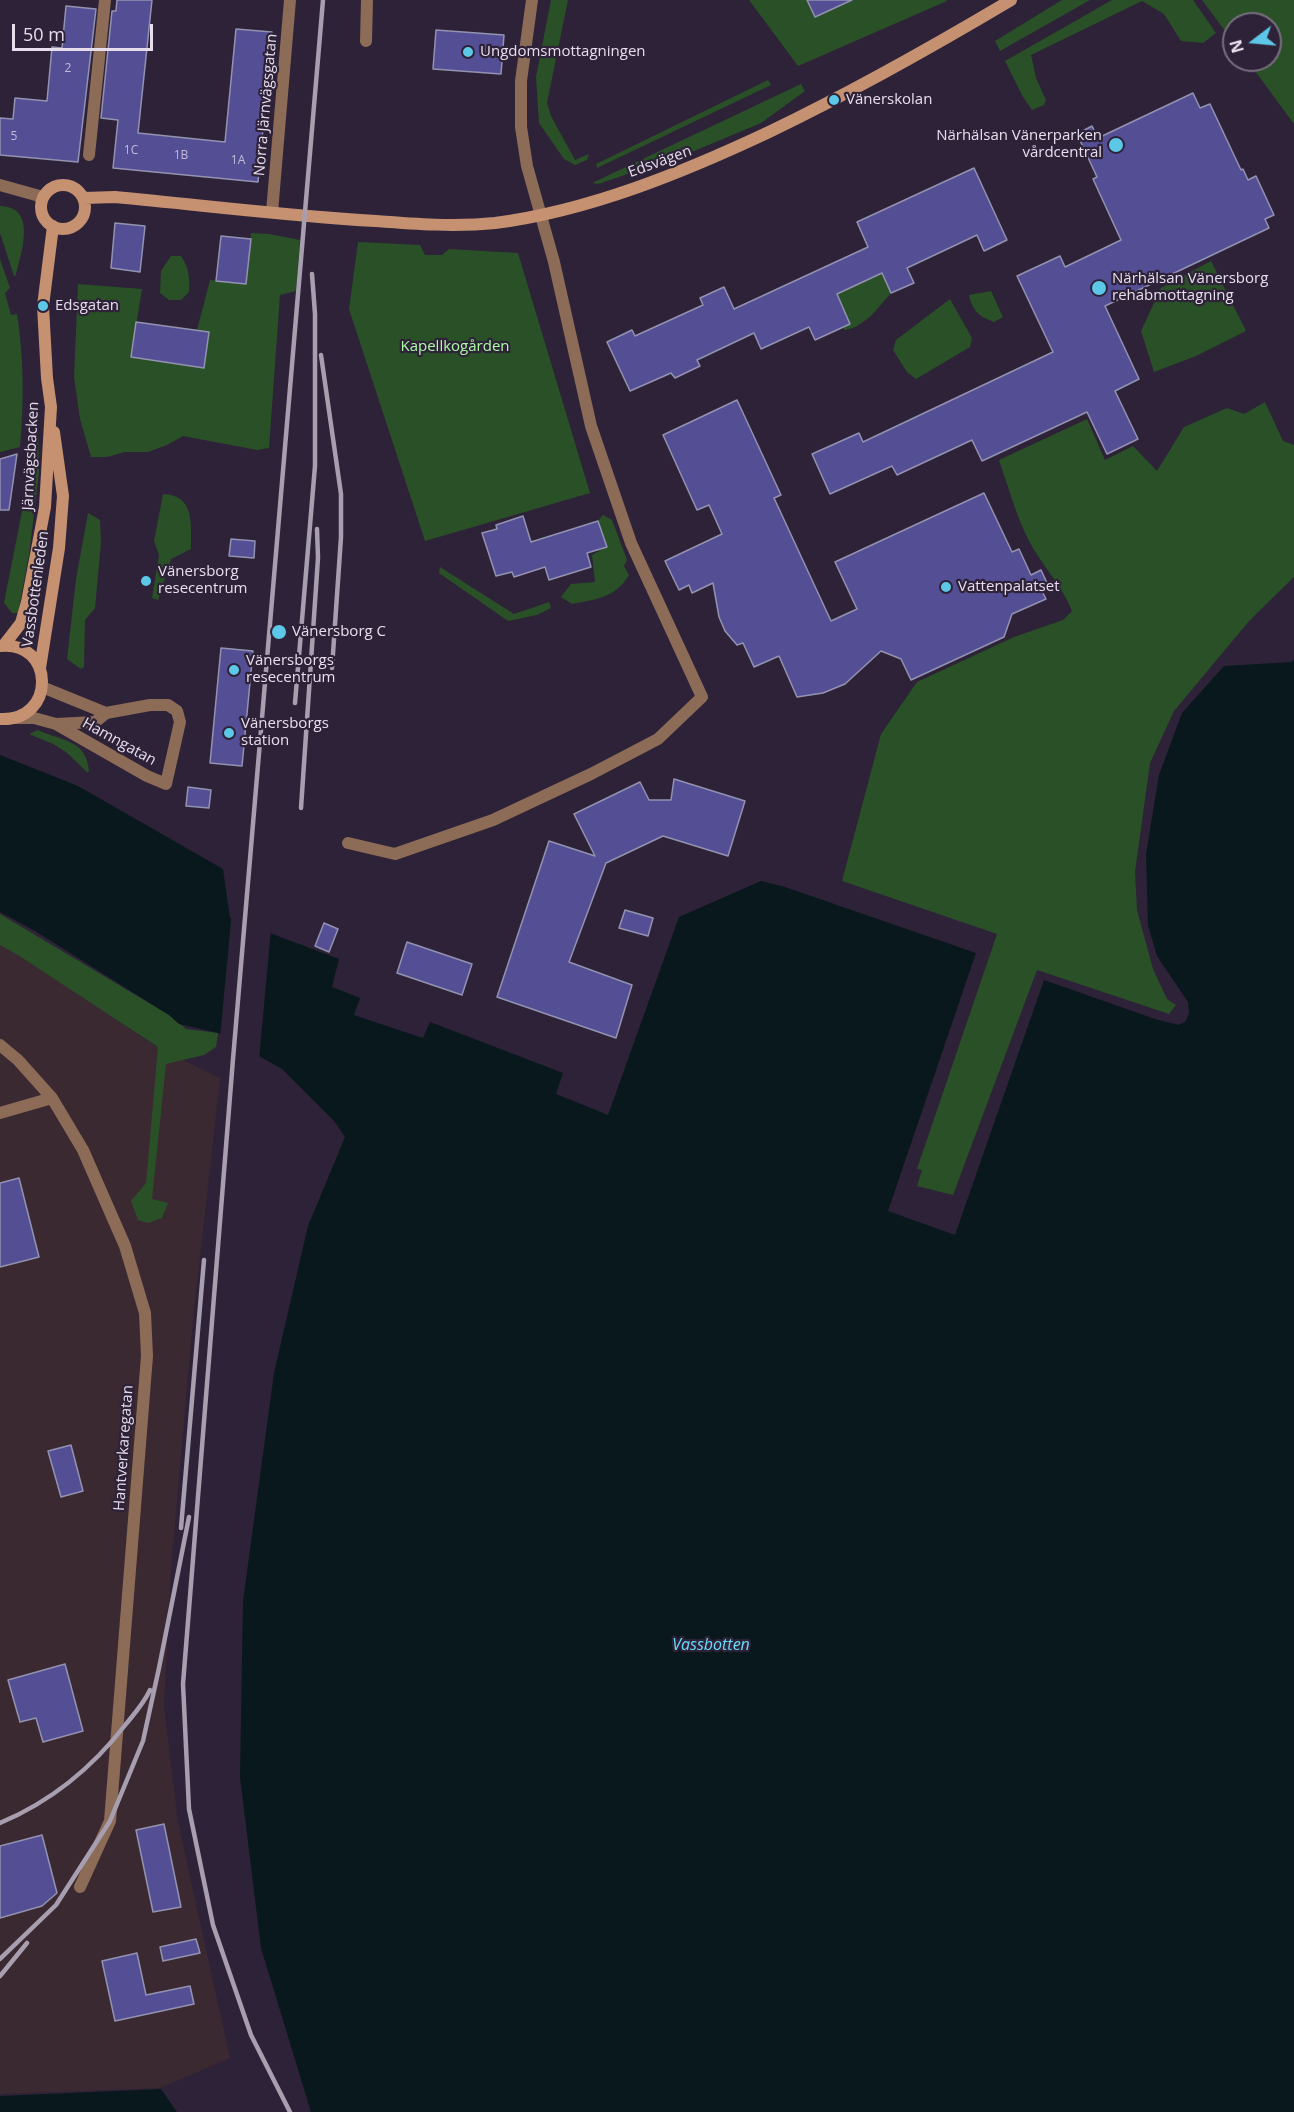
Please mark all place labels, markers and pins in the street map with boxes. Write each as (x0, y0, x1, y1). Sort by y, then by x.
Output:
place label: Ungdomsmottagningen (480, 43, 646, 61)
marker: Ungdomsmottagningen (461, 45, 475, 59)
place label: Vänerskolan (846, 91, 932, 109)
marker: Vänerskolan (827, 93, 841, 107)
place label: Närhälsan Vänerparken vårdcentral (936, 127, 1102, 162)
marker: Närhälsan Vänerparken vårdcentral (1107, 136, 1125, 154)
place label: Närhälsan Vänersborg rehabmottagning (1112, 270, 1268, 305)
marker: Närhälsan Vänersborg rehabmottagning (1090, 279, 1108, 297)
place label: Edsgatan (55, 297, 119, 315)
marker: Edsgatan (36, 299, 50, 313)
place label: Vänersborg resecentrum (158, 563, 247, 598)
marker: Vänersborg resecentrum (139, 574, 153, 588)
place label: Vattenpalatset (958, 578, 1059, 596)
marker: Vattenpalatset (939, 580, 953, 594)
marker: Vänersborg C (270, 623, 288, 641)
place label: Vänersborg C (292, 623, 386, 641)
place label: Vänersborgs resecentrum (246, 652, 335, 687)
marker: Vänersborgs resecentrum (227, 663, 241, 677)
place label: Vänersborgs station (241, 715, 329, 750)
marker: Vänersborgs station (222, 726, 236, 740)

